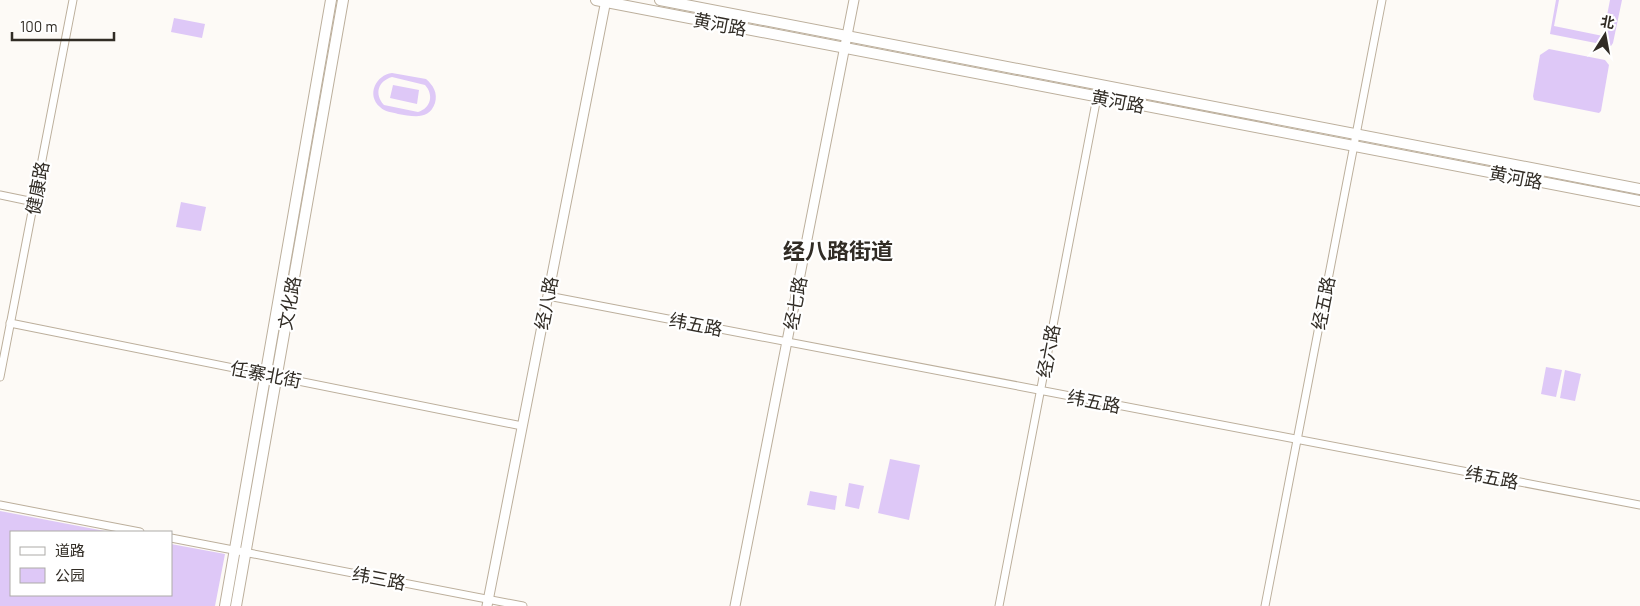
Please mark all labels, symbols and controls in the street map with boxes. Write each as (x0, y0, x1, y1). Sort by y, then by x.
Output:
street label: 黄河路 (691, 8, 749, 40)
scale bar (12, 10, 115, 42)
north arrow (1580, 10, 1630, 60)
text: 北 (1599, 12, 1616, 31)
text: 100 m (20, 17, 58, 35)
street label: 黄河路 (1089, 85, 1147, 117)
street label: 健康路 (21, 159, 53, 217)
street label: 黄河路 (1487, 161, 1545, 193)
district label: 经八路街道 (783, 237, 893, 263)
street label: 经八路 (530, 274, 562, 332)
street label: 经七路 (779, 274, 811, 332)
street label: 经五路 (1307, 274, 1339, 332)
street label: 文化路 (273, 275, 305, 331)
street label: 纬五路 (667, 308, 725, 340)
street label: 经六路 (1032, 322, 1064, 380)
street label: 任寨北街 (229, 356, 303, 392)
street label: 纬五路 (1065, 385, 1123, 417)
street label: 纬五路 (1463, 461, 1521, 493)
legend (10, 531, 172, 596)
text: 道路 (55, 541, 85, 559)
street label: 纬三路 (350, 562, 408, 594)
text: 公园 (55, 566, 85, 584)

